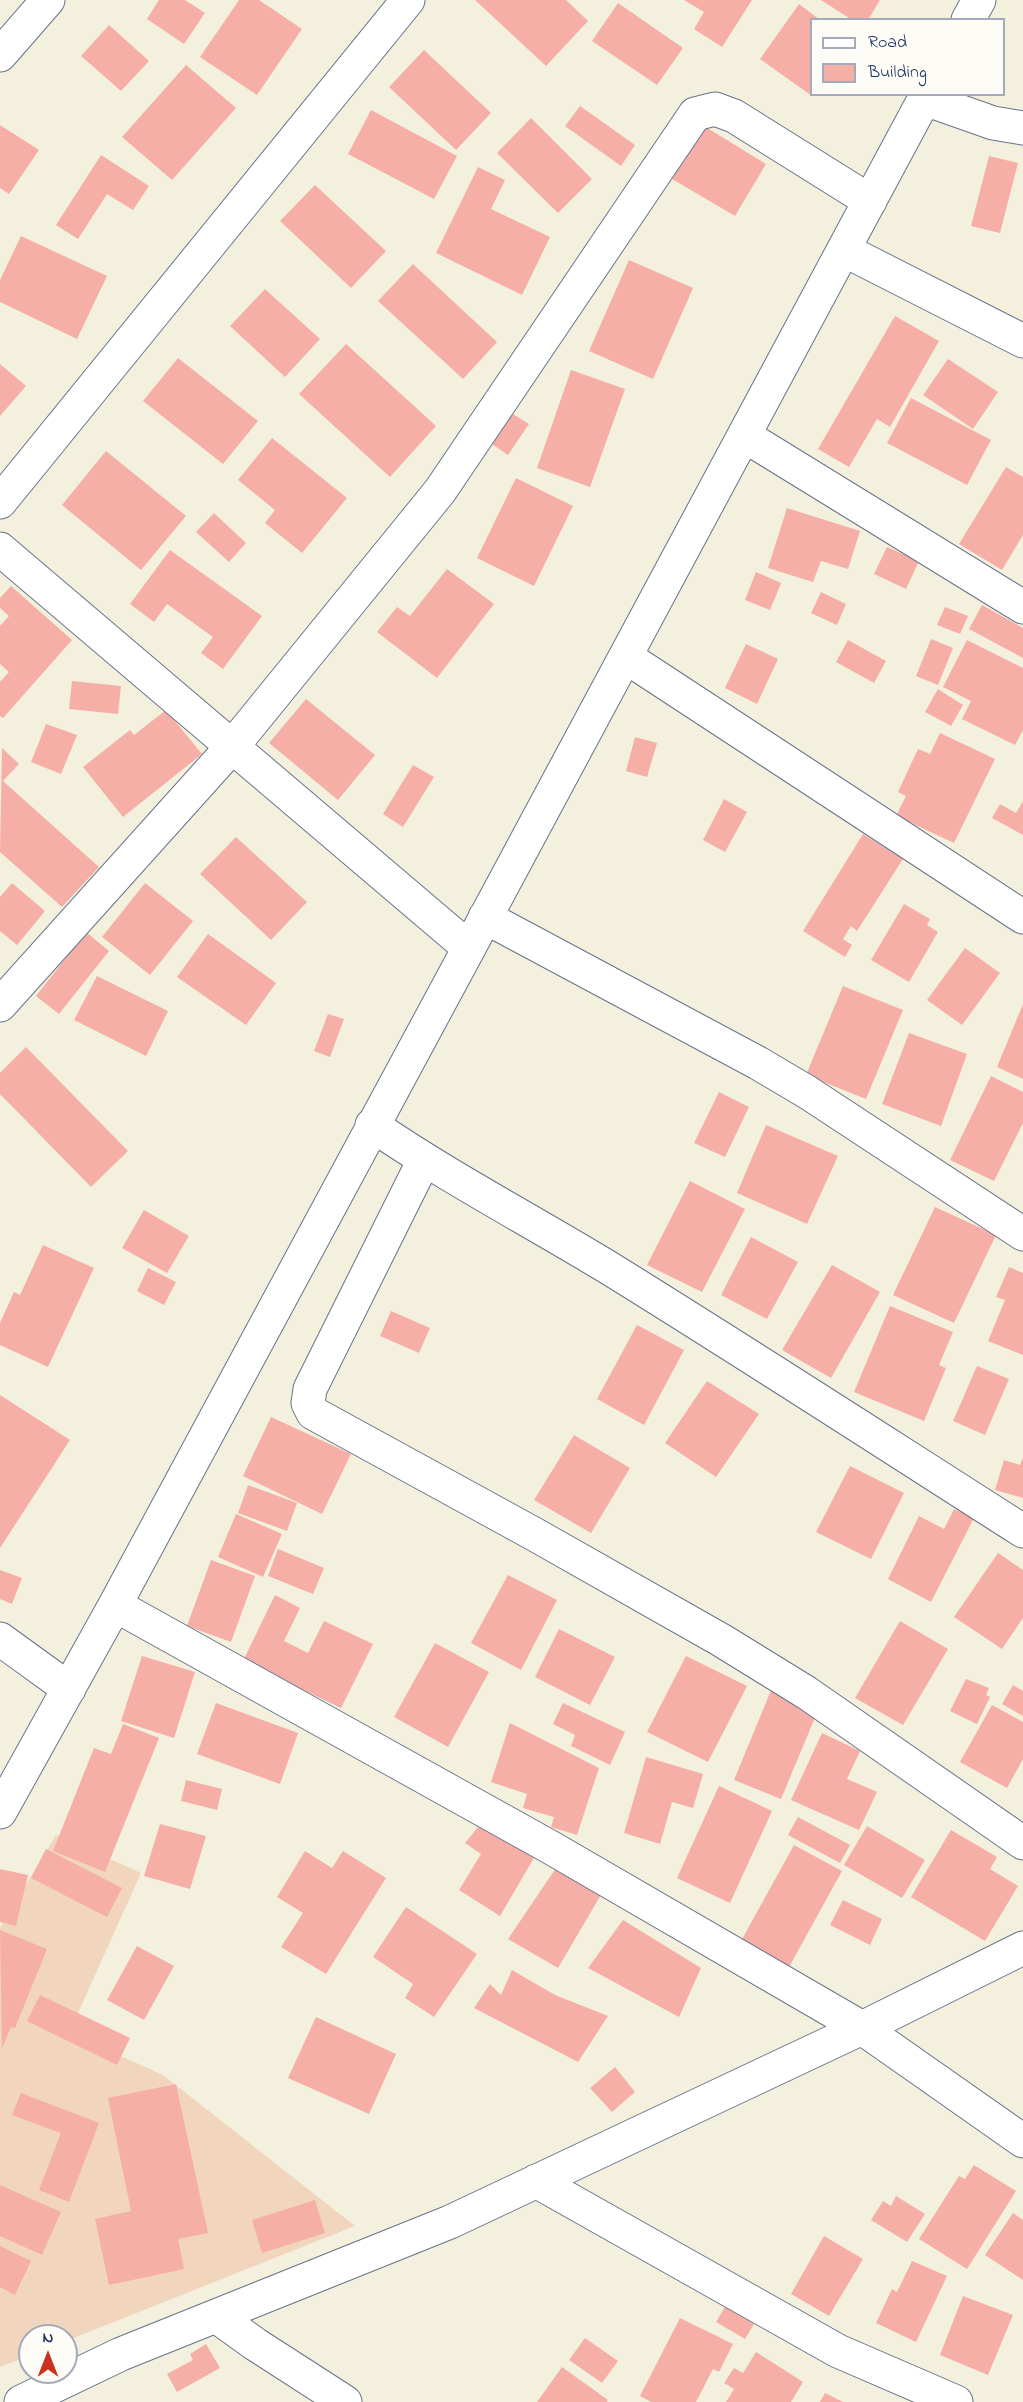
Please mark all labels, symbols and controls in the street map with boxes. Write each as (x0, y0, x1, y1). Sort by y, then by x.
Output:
legend (810, 18, 1005, 96)
text: Road (868, 30, 907, 56)
text: Building (868, 60, 927, 86)
north arrow (18, 2324, 78, 2384)
text: N (43, 2326, 53, 2350)

